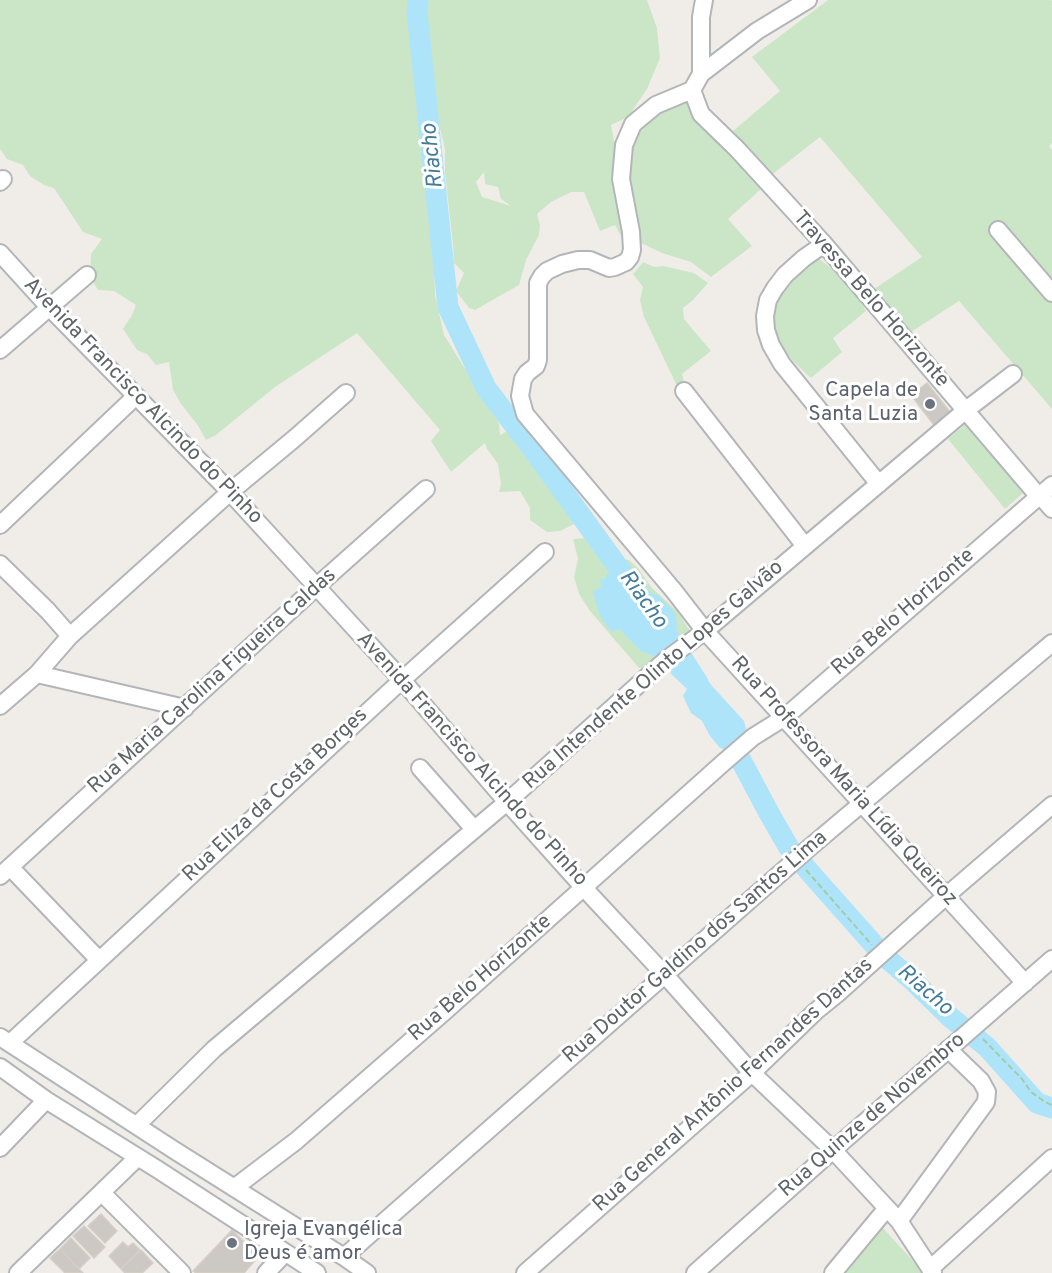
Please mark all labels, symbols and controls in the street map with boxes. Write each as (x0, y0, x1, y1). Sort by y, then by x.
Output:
water label: Riacho (417, 122, 451, 190)
street label: Travessa Belo Horizonte (786, 206, 954, 394)
street label: Avenida Francisco Alcindo do Pinho (17, 273, 267, 531)
place label: Capela de Santa Luzia (808, 379, 918, 429)
marker: Capela de Santa Luzia (923, 397, 937, 411)
street label: Rua Belo Horizonte (827, 544, 981, 682)
street label: Rua Intendente Olinto Lopes Galvão (519, 556, 789, 796)
street label: Rua Maria Carolina Figueira Caldas (84, 564, 342, 800)
water label: Riacho (612, 566, 672, 634)
street label: Avenida Francisco Alcindo do Pinho (350, 628, 592, 892)
street label: Rua Professora Maria Lídia Queiroz (724, 652, 962, 912)
street label: Rua Eliza da Costa Borges (178, 704, 374, 888)
street label: Rua Doutor Galdino dos Santos Lima (559, 826, 833, 1070)
street label: Rua Belo Horizonte (404, 910, 558, 1048)
street label: Rua General Antônio Fernandes Dantas (589, 954, 879, 1218)
water label: Riacho (891, 960, 957, 1022)
street label: Rua Quinze de Novembro (775, 1028, 971, 1204)
place label: Igreja Evangélica Deus é amor (244, 1218, 403, 1268)
marker: Igreja Evangélica Deus é amor (225, 1236, 239, 1250)

